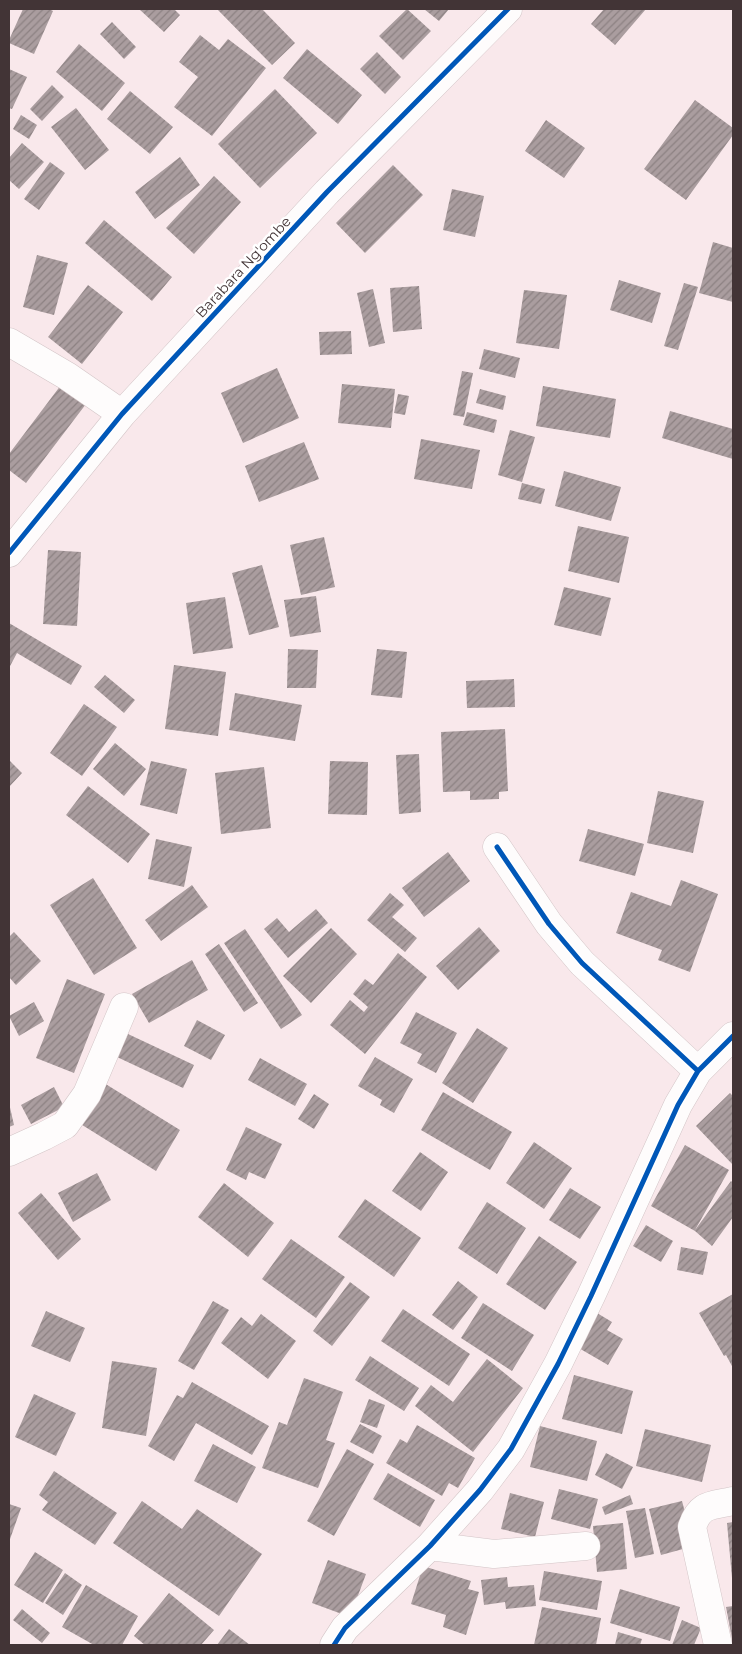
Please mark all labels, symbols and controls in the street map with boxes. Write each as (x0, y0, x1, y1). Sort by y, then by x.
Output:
street label: Barabara Ng'ombe (191, 213, 295, 321)

